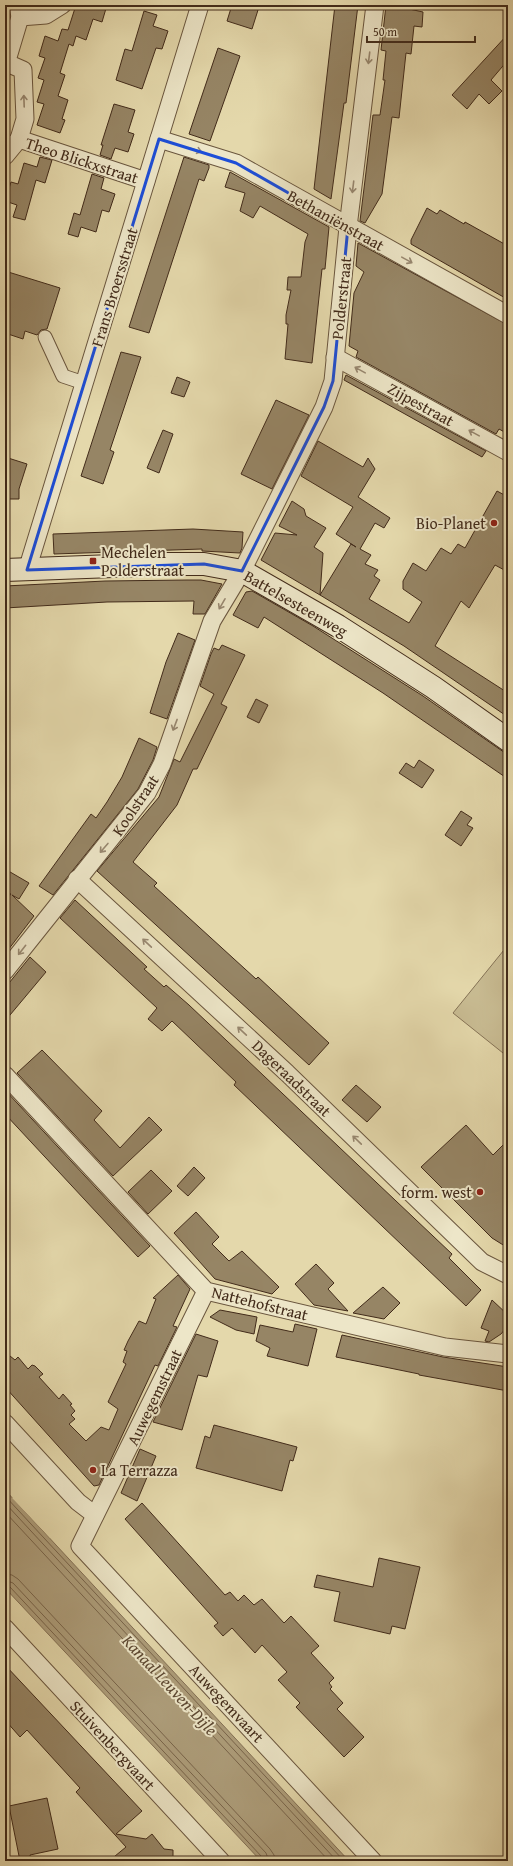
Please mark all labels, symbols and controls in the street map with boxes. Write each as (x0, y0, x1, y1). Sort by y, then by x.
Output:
scale bar (367, 18, 475, 44)
text: 50 m (373, 23, 397, 40)
one-way arrow (365, 51, 373, 64)
one-way arrow (20, 95, 28, 108)
street label: Theo Blickxstraat (22, 130, 142, 190)
one-way arrow (190, 147, 202, 155)
one-way arrow (349, 180, 357, 193)
street label: Bethaniënstraat (283, 183, 389, 257)
street label: Frans Broersstraat (84, 224, 144, 350)
street label: Polderstraat (325, 255, 357, 341)
one-way arrow (401, 256, 413, 264)
one-way arrow (354, 366, 366, 374)
street label: Zijpestraat (383, 376, 459, 432)
one-way arrow (468, 429, 480, 436)
place label: Bio-Planet (416, 511, 486, 535)
marker: Bio-Planet (489, 518, 499, 528)
place label: Mechelen Polderstraat (101, 540, 184, 582)
marker: Mechelen Polderstraat (88, 556, 98, 566)
street label: Battelsesteenweg (240, 564, 352, 642)
one-way arrow (218, 598, 226, 610)
one-way arrow (171, 719, 179, 731)
street label: Koolstraat (106, 769, 165, 841)
one-way arrow (99, 843, 108, 854)
one-way arrow (142, 938, 152, 948)
one-way arrow (18, 944, 26, 955)
one-way arrow (238, 1027, 248, 1036)
street label: Dageraadstraat (247, 1034, 337, 1122)
one-way arrow (352, 1135, 362, 1145)
place label: form. west (401, 1180, 472, 1204)
marker: form. west (475, 1187, 485, 1197)
street label: Nattehofstraat (209, 1279, 311, 1327)
street label: Auwegemstraat (120, 1344, 188, 1449)
place label: La Terrazza (101, 1458, 178, 1482)
marker: La Terrazza (88, 1465, 98, 1475)
water label: Kanaal Leuven-Dijle (116, 1628, 224, 1741)
street label: Auwegemvaart (184, 1658, 270, 1748)
street label: Stuivenbergvaart (65, 1694, 162, 1796)

